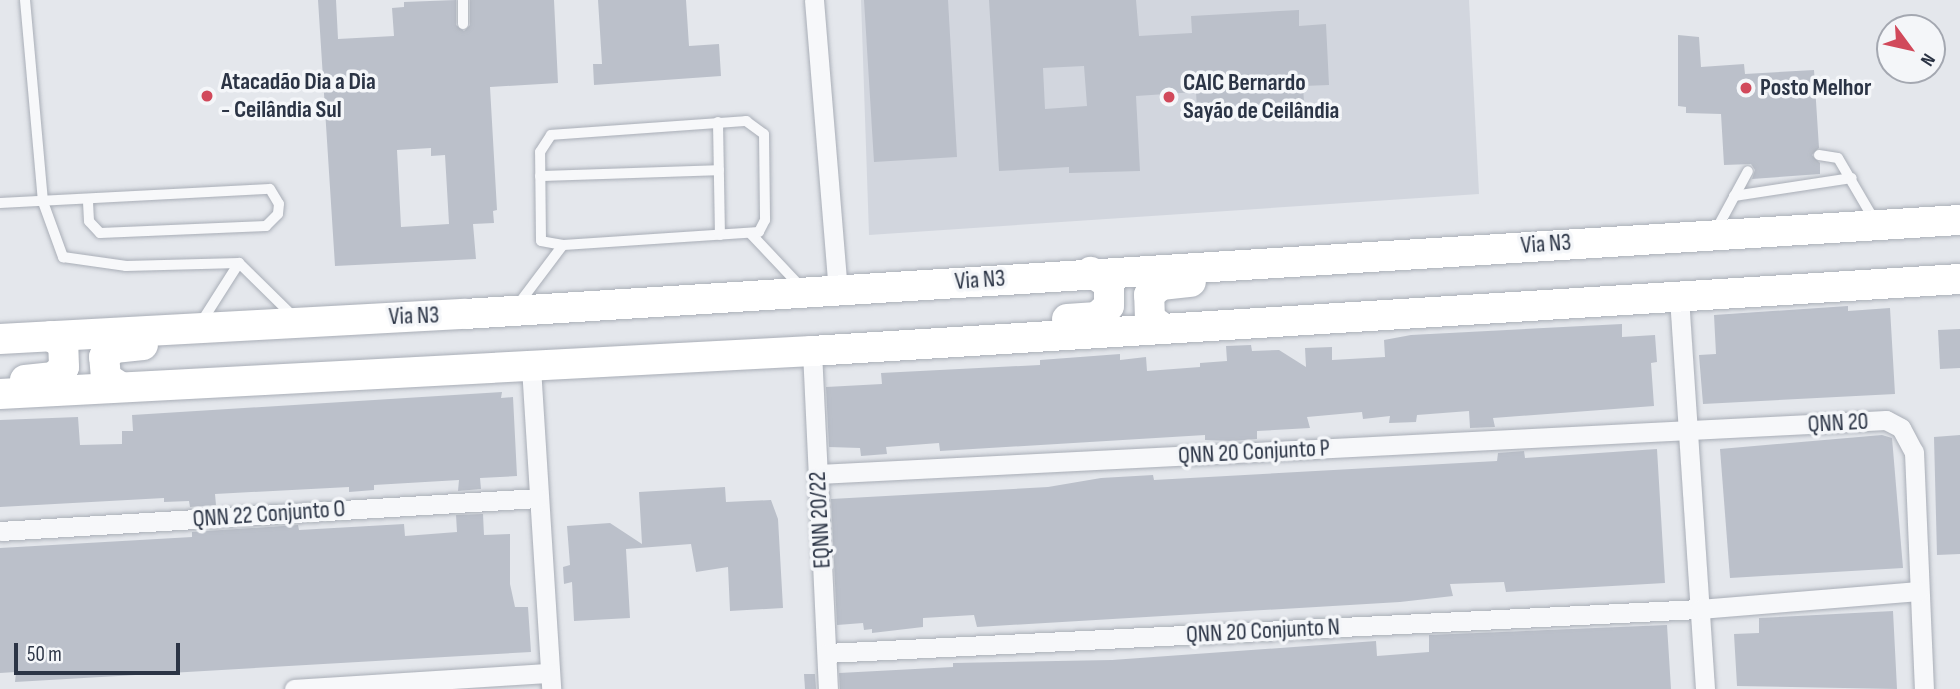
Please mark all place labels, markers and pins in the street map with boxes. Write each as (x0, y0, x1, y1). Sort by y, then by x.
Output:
place label: Atacadão Dia a Dia - Ceilândia Sul (221, 68, 376, 124)
place label: CAIC Bernardo Sayão de Ceilândia (1183, 69, 1339, 125)
place label: Posto Melhor (1760, 74, 1871, 102)
marker: Posto Melhor (1738, 80, 1754, 96)
marker: Atacadão Dia a Dia - Ceilândia Sul (199, 88, 215, 104)
marker: CAIC Bernardo Sayão de Ceilândia (1161, 89, 1177, 105)

